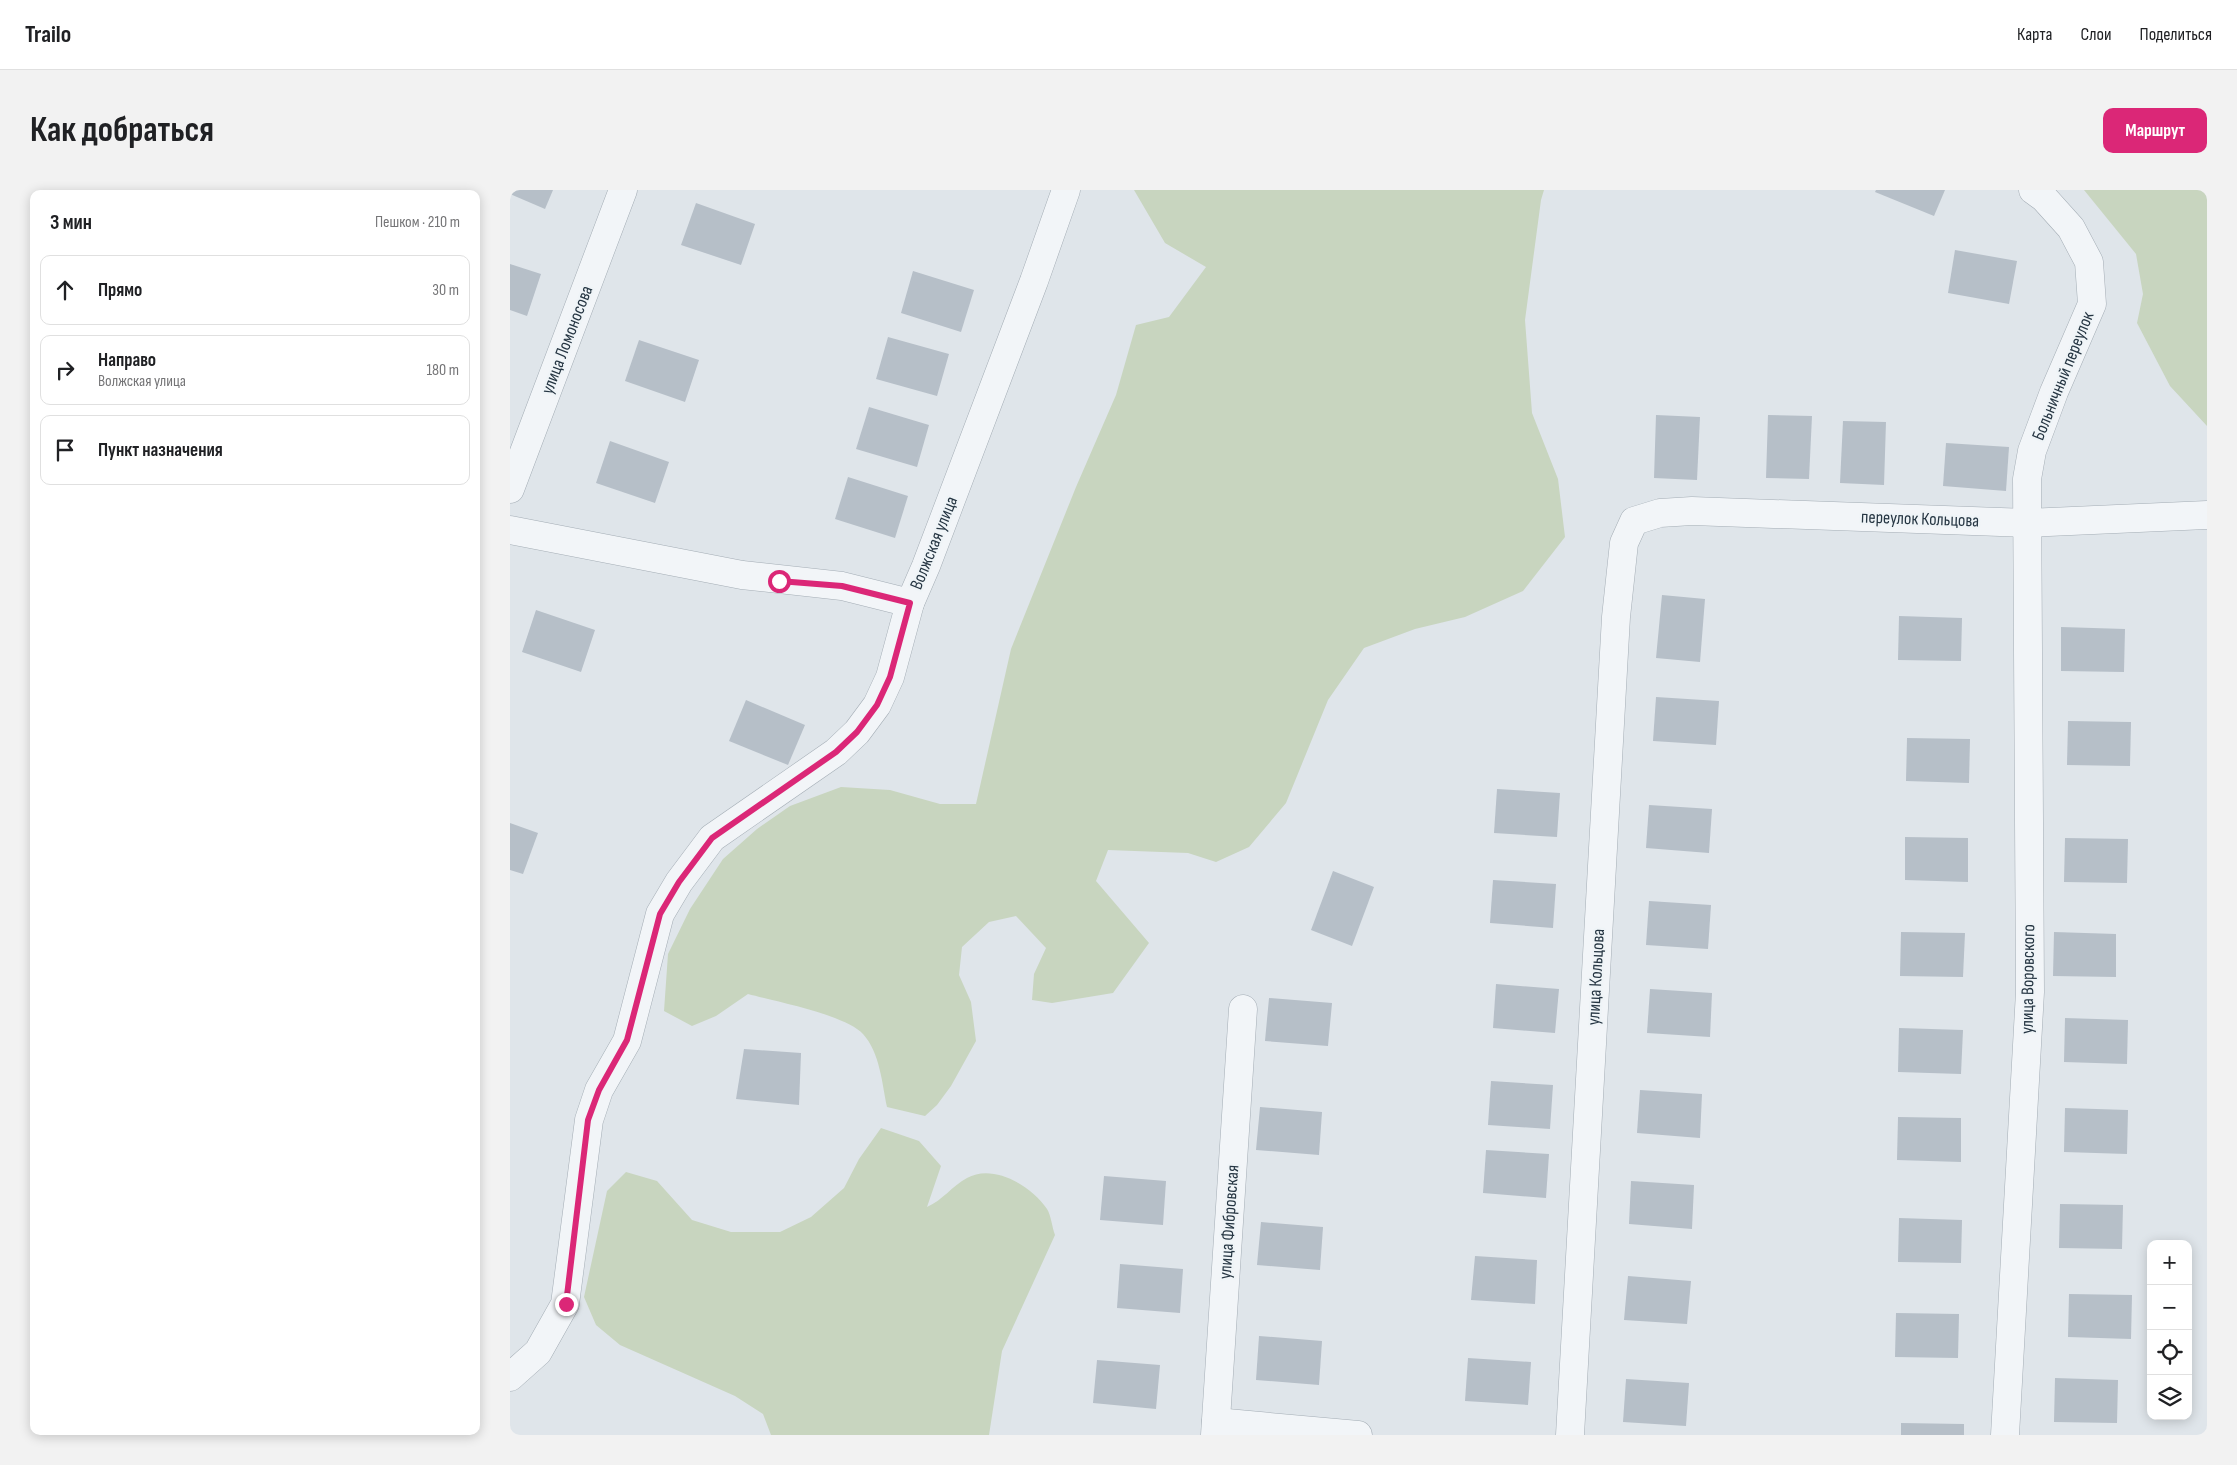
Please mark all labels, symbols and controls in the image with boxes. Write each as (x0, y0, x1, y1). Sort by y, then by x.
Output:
text: Trailo (25, 20, 71, 49)
text: Карта (2017, 24, 2053, 45)
text: Слои (2081, 24, 2112, 45)
text: Поделиться (2140, 24, 2212, 45)
button: Маршрут (2103, 108, 2207, 153)
text: Как добраться (30, 109, 214, 152)
text: 3 мин (50, 210, 92, 235)
text: Пешком · 210 m (375, 213, 460, 232)
icon: ahead (51, 276, 79, 304)
text: Прямо (98, 279, 142, 302)
text: 30 m (432, 281, 459, 300)
street label: улица Ломоносова (537, 283, 597, 397)
street label: Больничный переулок (2028, 308, 2098, 443)
text: Направо (98, 349, 156, 372)
icon: right (51, 356, 79, 384)
text: 180 m (426, 361, 459, 380)
text: Волжская улица (98, 372, 186, 391)
icon: arrive (51, 436, 79, 464)
text: Пункт назначения (98, 439, 223, 462)
street label: Волжская улица (906, 493, 962, 593)
street label: переулок Кольцова (1861, 506, 1980, 532)
route start (768, 570, 791, 593)
street label: улица Воровского (2017, 924, 2039, 1034)
street label: улица Кольцова (1583, 928, 1609, 1026)
street label: улица Фибровская (1215, 1164, 1243, 1280)
map controls (2147, 1240, 2192, 1420)
button: + (2147, 1240, 2192, 1285)
button: − (2147, 1285, 2192, 1330)
route end (555, 1293, 578, 1316)
button: locate (2147, 1330, 2192, 1375)
button: layers (2147, 1375, 2192, 1420)

